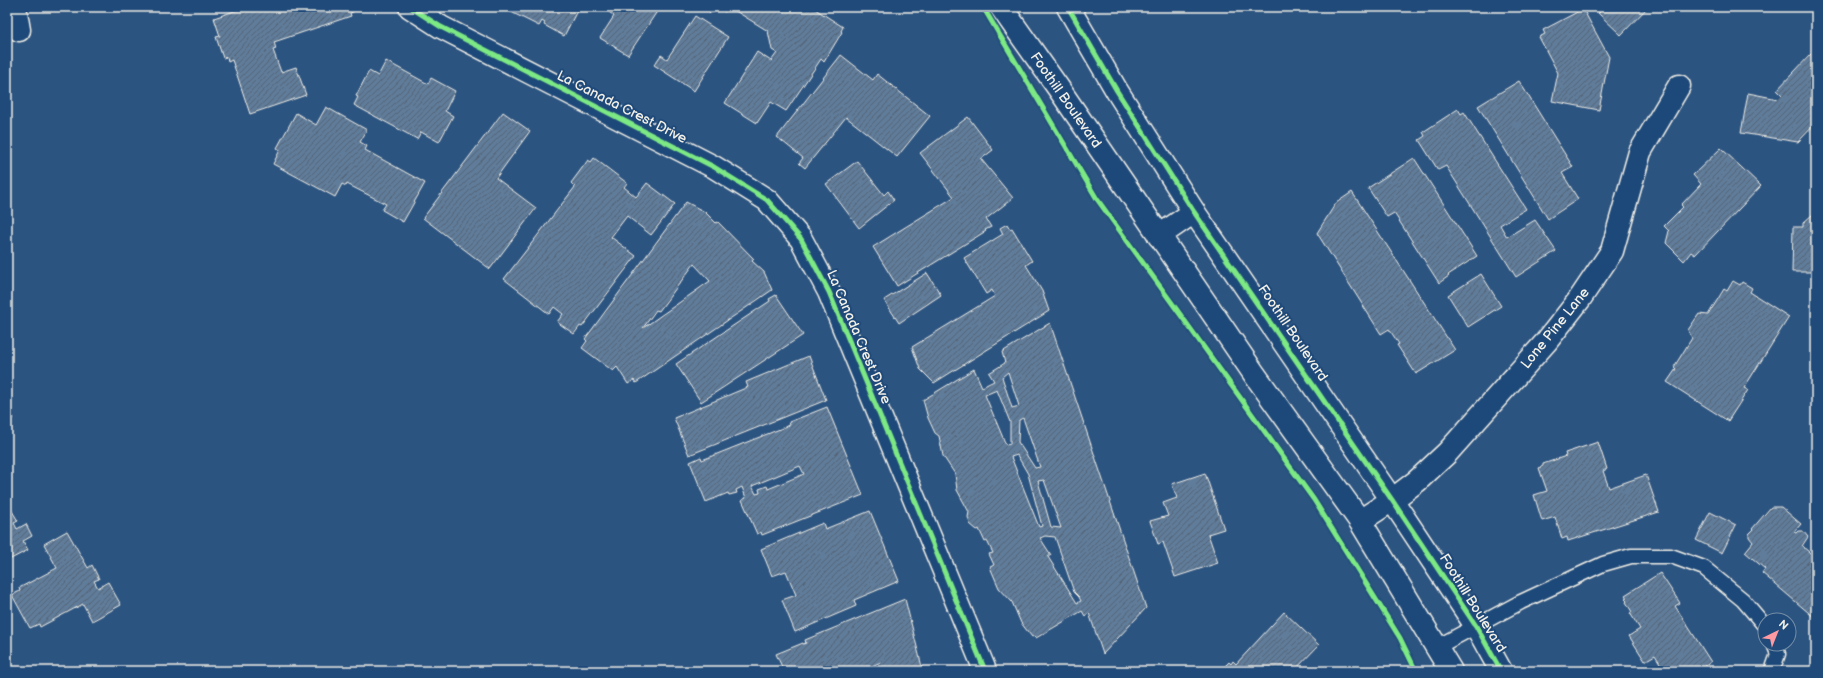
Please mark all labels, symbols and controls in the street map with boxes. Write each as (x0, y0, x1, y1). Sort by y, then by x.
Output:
street label: Foothill Boulevard (1027, 49, 1105, 151)
street label: La Canada Crest Drive (554, 67, 690, 147)
street label: La Canada Crest Drive (823, 268, 895, 406)
street label: Foothill Boulevard (1254, 282, 1332, 384)
street label: Lone Pine Lane (1517, 284, 1593, 372)
street label: Foothill Boulevard (1436, 551, 1510, 655)
north arrow (1757, 612, 1797, 652)
text: N (1776, 617, 1791, 633)

